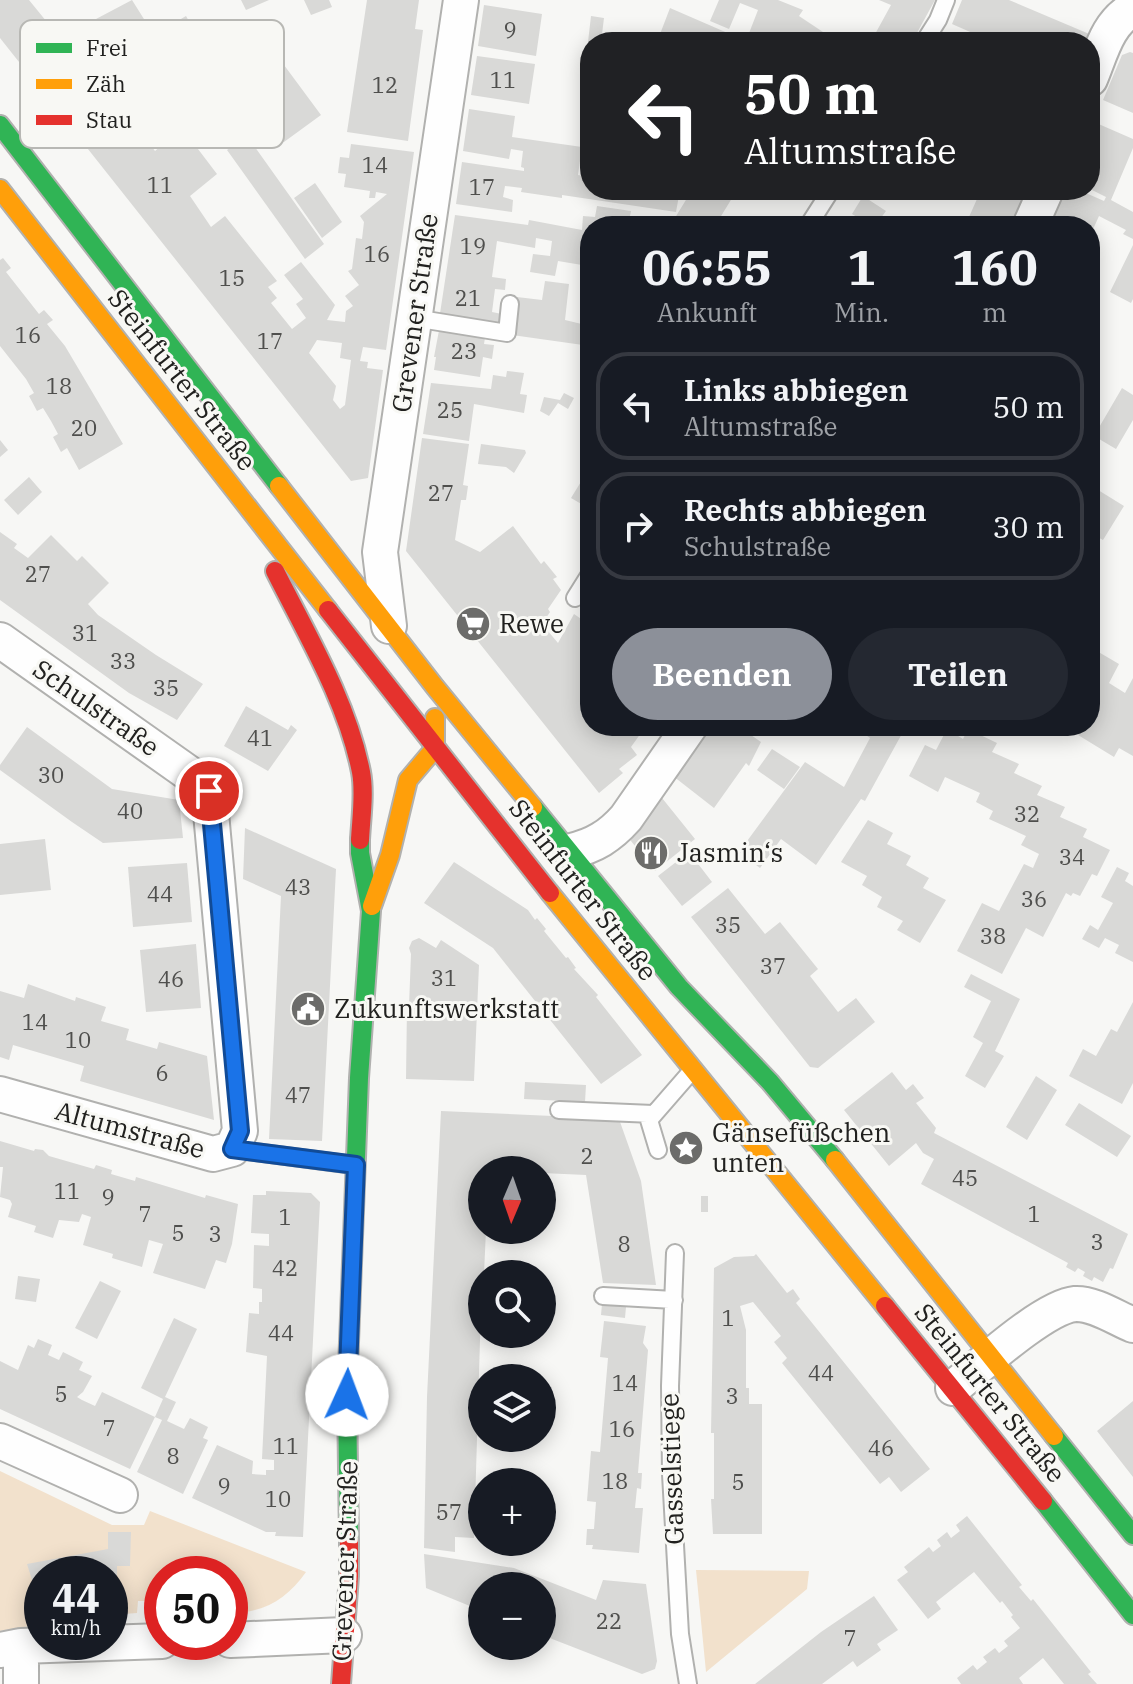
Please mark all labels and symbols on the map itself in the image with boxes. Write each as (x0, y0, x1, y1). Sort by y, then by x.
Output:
house number: 9 (503, 15, 517, 44)
legend (20, 20, 284, 148)
text: Frei (86, 33, 128, 62)
house number: 11 (490, 65, 516, 94)
text: Zäh (86, 69, 126, 98)
house number: 12 (372, 70, 398, 99)
text: Stau (86, 105, 132, 134)
house number: 14 (362, 150, 388, 179)
house number: 11 (147, 170, 173, 199)
house number: 17 (469, 172, 495, 201)
street label: Grevener Straße (383, 211, 445, 415)
house number: 19 (460, 231, 486, 260)
house number: 16 (364, 239, 390, 268)
house number: 15 (219, 263, 245, 292)
street label: Steinfurter Straße (101, 282, 264, 477)
house number: 21 (455, 283, 481, 312)
house number: 16 (15, 320, 41, 349)
house number: 17 (257, 326, 283, 355)
house number: 23 (451, 336, 477, 365)
house number: 18 (46, 371, 72, 400)
house number: 25 (437, 395, 463, 424)
house number: 20 (71, 413, 97, 442)
house number: 27 (428, 478, 454, 507)
house number: 27 (25, 559, 51, 588)
supermarket icon: Rewe (454, 605, 492, 643)
place label: Rewe (499, 606, 564, 640)
house number: 31 (72, 618, 98, 647)
house number: 33 (110, 646, 136, 675)
street label: Schulstraße (27, 651, 166, 763)
house number: 35 (153, 673, 179, 702)
house number: 41 (247, 723, 273, 752)
pin (175, 757, 243, 825)
house number: 30 (38, 760, 64, 789)
street label: Steinfurter Straße (502, 792, 665, 987)
house number: 40 (117, 796, 143, 825)
house number: 32 (1014, 799, 1040, 828)
restaurant icon: Jasmin‘s (632, 834, 670, 872)
place label: Jasmin‘s (677, 835, 783, 869)
house number: 34 (1059, 842, 1085, 871)
house number: 43 (285, 872, 311, 901)
house number: 44 (147, 879, 173, 908)
house number: 36 (1021, 884, 1047, 913)
house number: 35 (715, 910, 741, 939)
house number: 38 (980, 921, 1006, 950)
house number: 37 (760, 951, 786, 980)
house number: 31 (431, 963, 457, 992)
house number: 46 (158, 964, 184, 993)
public building icon: Zukunftswerkstatt (289, 990, 327, 1028)
place label: Zukunftswerkstatt (334, 991, 559, 1025)
house number: 14 (22, 1007, 48, 1036)
house number: 10 (65, 1025, 91, 1054)
house number: 6 (155, 1058, 169, 1087)
house number: 47 (285, 1080, 311, 1109)
street label: Altumstraße (52, 1093, 209, 1165)
place label: Gänsefüßchen unten (712, 1115, 890, 1179)
place icon: Gänsefüßchen unten (667, 1129, 705, 1167)
house number: 2 (580, 1141, 594, 1170)
north arrow (468, 1156, 556, 1244)
house number: 45 (952, 1163, 978, 1192)
house number: 11 (54, 1176, 80, 1205)
house number: 9 (101, 1182, 115, 1211)
house number: 7 (138, 1199, 152, 1228)
house number: 1 (1027, 1199, 1041, 1228)
house number: 1 (278, 1202, 292, 1231)
house number: 5 (171, 1218, 185, 1247)
house number: 3 (208, 1219, 222, 1248)
house number: 3 (1090, 1227, 1104, 1256)
house number: 8 (617, 1229, 631, 1258)
house number: 42 (272, 1253, 298, 1282)
street label: Steinfurter Straße (908, 1296, 1074, 1489)
house number: 1 (721, 1303, 735, 1332)
house number: 44 (268, 1318, 294, 1347)
position arrow (305, 1353, 389, 1437)
house number: 44 (808, 1358, 834, 1387)
house number: 14 (612, 1368, 638, 1397)
house number: 5 (54, 1379, 68, 1408)
house number: 3 (725, 1381, 739, 1410)
street label: Gasselstiege (651, 1393, 691, 1546)
house number: 7 (102, 1413, 116, 1442)
house number: 16 (609, 1414, 635, 1443)
house number: 11 (273, 1431, 299, 1460)
house number: 46 (868, 1433, 894, 1462)
house number: 8 (166, 1441, 180, 1470)
street label: Grevener Straße (324, 1460, 364, 1662)
house number: 18 (602, 1466, 628, 1495)
house number: 5 (731, 1467, 745, 1496)
house number: 9 (217, 1471, 231, 1500)
house number: 10 (265, 1484, 291, 1513)
house number: 57 (436, 1497, 462, 1526)
speed limit sign: 50 (144, 1556, 248, 1660)
house number: 22 (596, 1606, 622, 1635)
house number: 7 (843, 1623, 857, 1652)

